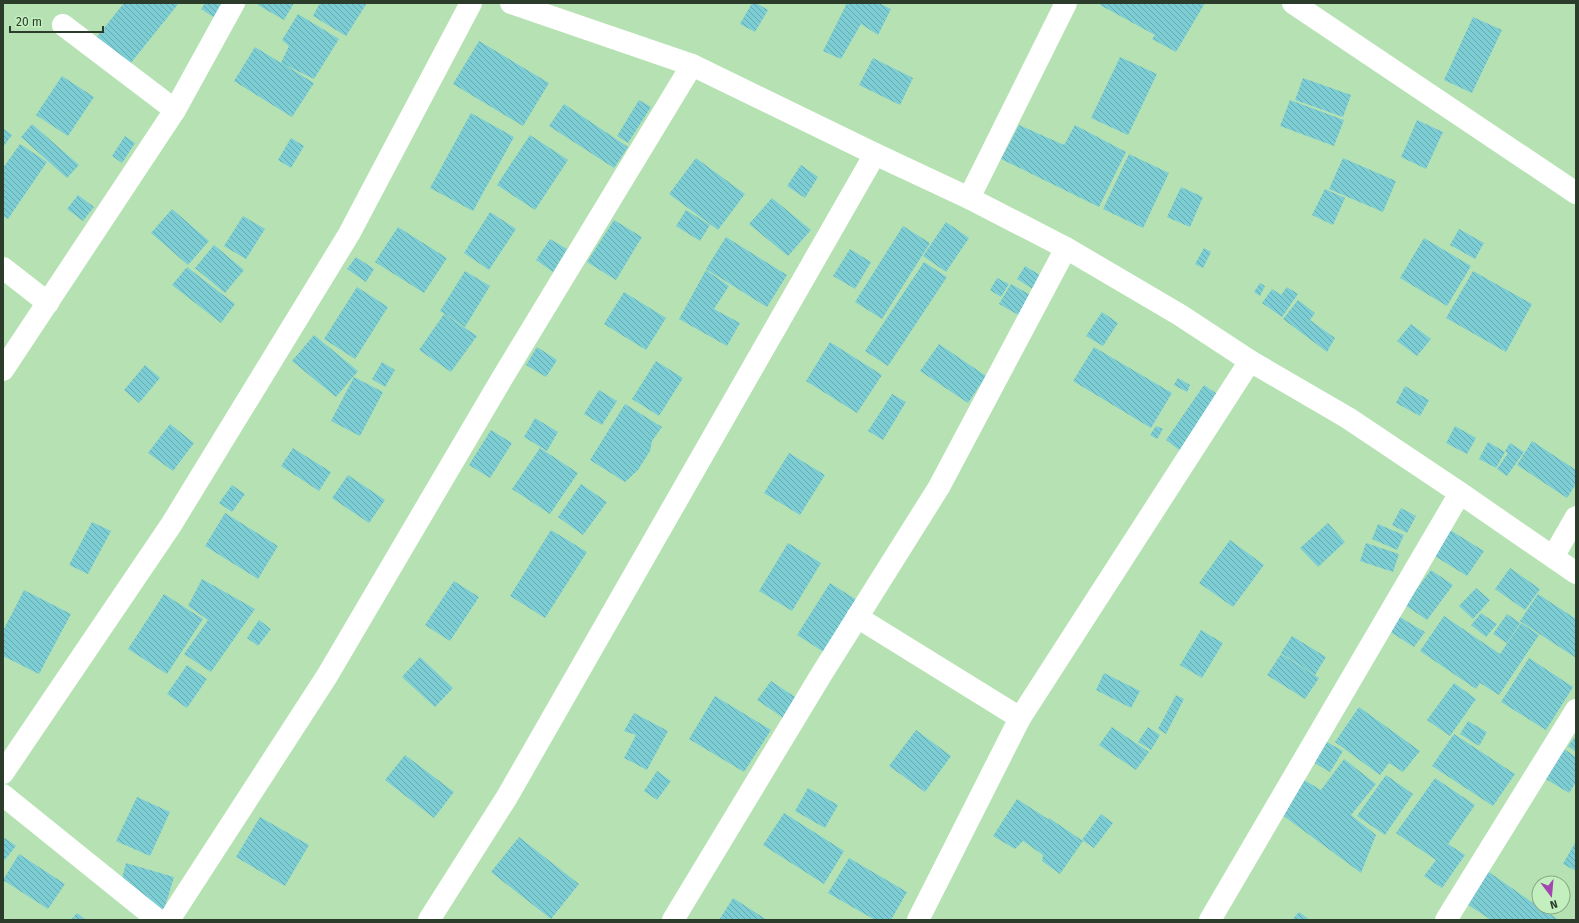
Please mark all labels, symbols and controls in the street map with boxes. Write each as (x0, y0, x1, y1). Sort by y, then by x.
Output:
scale bar (10, 8, 103, 34)
text: 20 m (16, 15, 42, 29)
north arrow (1531, 875, 1571, 915)
text: N (1548, 897, 1559, 911)

